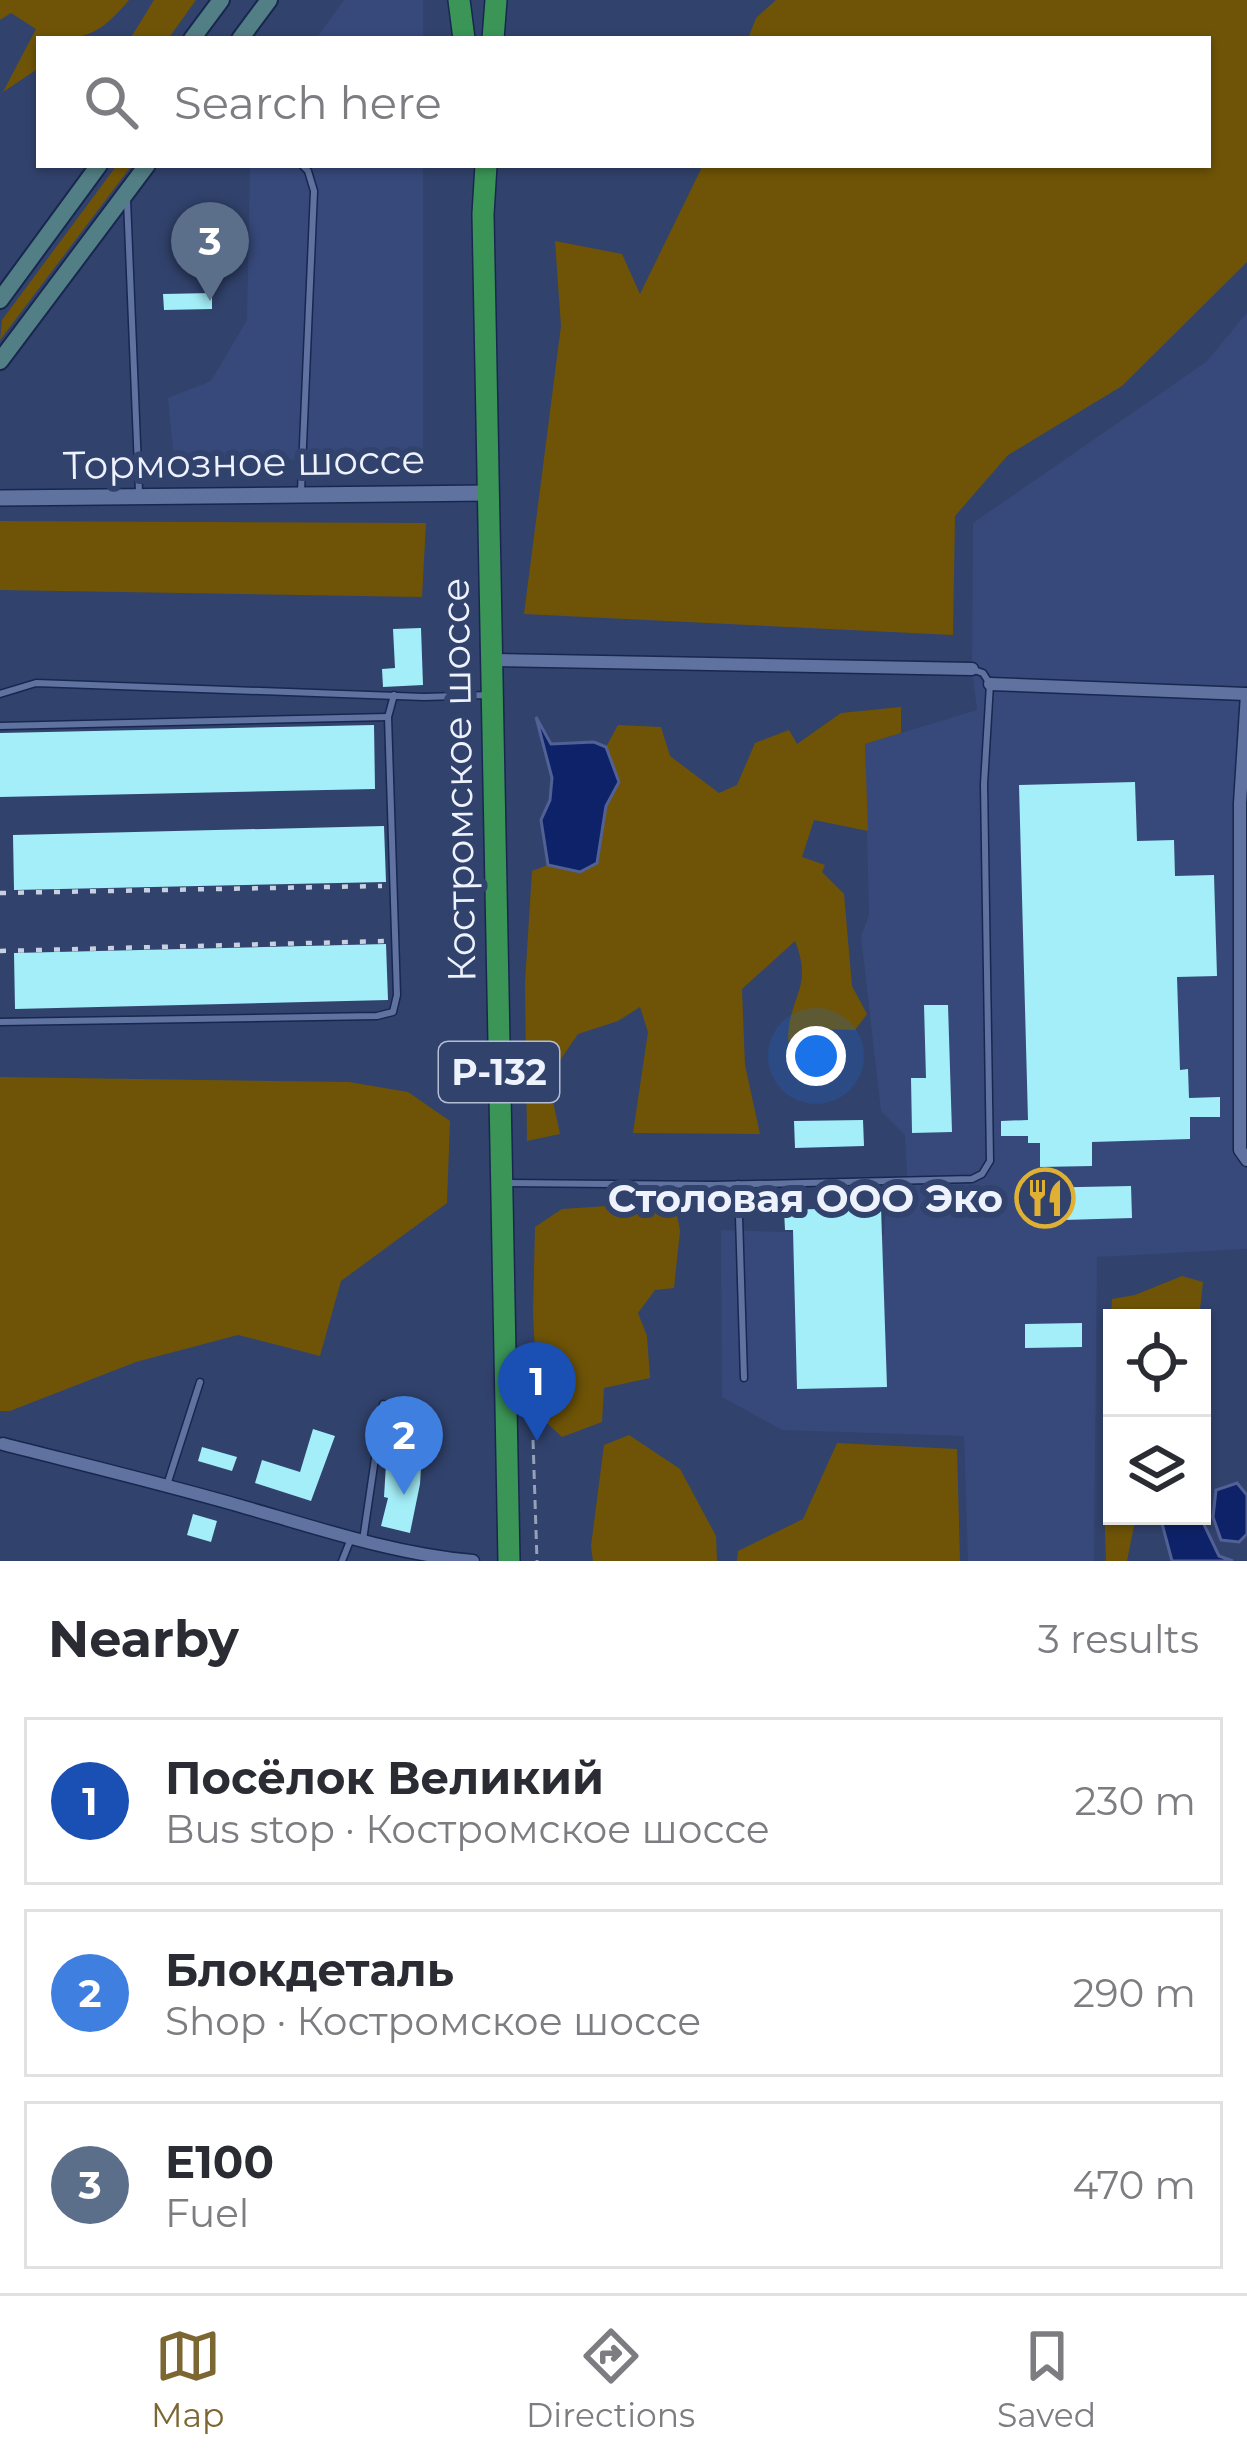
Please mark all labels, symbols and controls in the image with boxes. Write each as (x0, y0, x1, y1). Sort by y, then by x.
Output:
search box (36, 36, 1211, 168)
icon: search (78, 69, 144, 135)
text: Search here (174, 75, 442, 130)
pin: 3 (171, 202, 249, 301)
street label: Тормозное шоссе (62, 435, 426, 489)
street label: Костромское шоссе (430, 577, 486, 983)
your location (786, 1026, 846, 1086)
road number: Р-132 (439, 1042, 559, 1102)
restaurant icon: Столовая ООО Эко (1014, 1167, 1076, 1229)
place label: Столовая ООО Эко (608, 1174, 1003, 1222)
map controls (1103, 1309, 1211, 1525)
button: locate (1103, 1309, 1211, 1417)
pin: 1 (498, 1342, 576, 1441)
pin: 2 (365, 1396, 443, 1495)
button: layers (1103, 1417, 1211, 1525)
text: Nearby (48, 1608, 239, 1670)
text: 3 results (1038, 1615, 1199, 1663)
text: Посёлок Великий (165, 1750, 604, 1805)
text: 1 (82, 1777, 98, 1825)
text: 230 m (1074, 1777, 1196, 1825)
text: Bus stop · Костромское шоссе (165, 1805, 770, 1853)
text: Блокдеталь (165, 1942, 454, 1997)
text: 2 (78, 1969, 102, 2017)
text: 290 m (1073, 1969, 1196, 2017)
text: Shop · Костромское шоссе (165, 1997, 701, 2045)
text: E100 (165, 2134, 274, 2189)
text: 3 (78, 2161, 102, 2209)
text: 470 m (1073, 2161, 1196, 2209)
text: Fuel (165, 2189, 249, 2237)
tab: Map (151, 2323, 224, 2435)
tab: Directions (526, 2323, 695, 2435)
tab: Saved (997, 2323, 1096, 2435)

